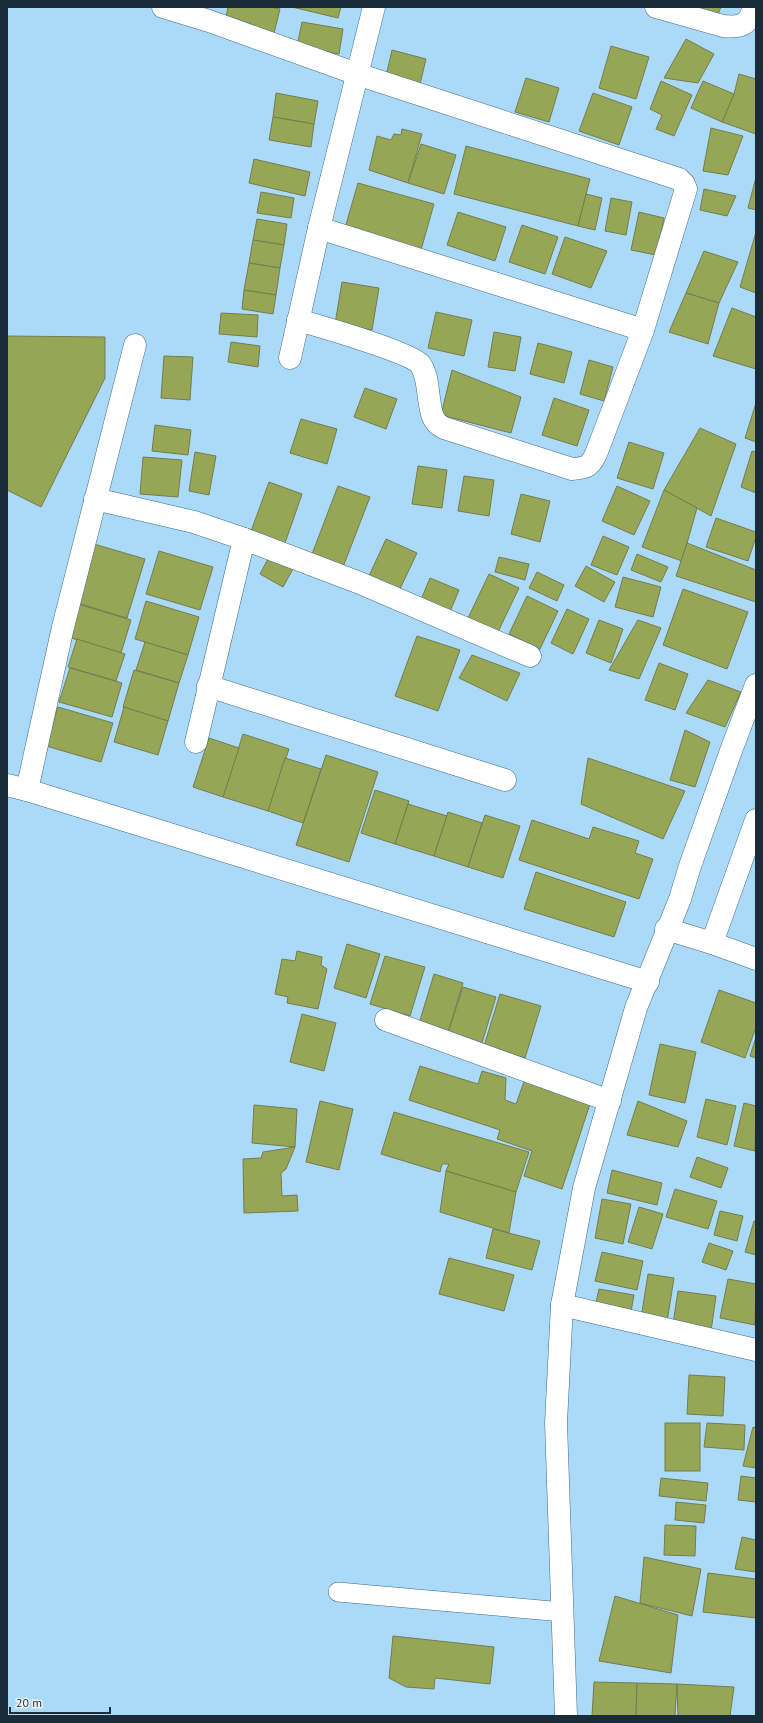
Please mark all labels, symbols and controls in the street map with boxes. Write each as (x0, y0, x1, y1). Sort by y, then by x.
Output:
scale bar (10, 1689, 110, 1715)
text: 20 m (16, 1695, 42, 1710)

